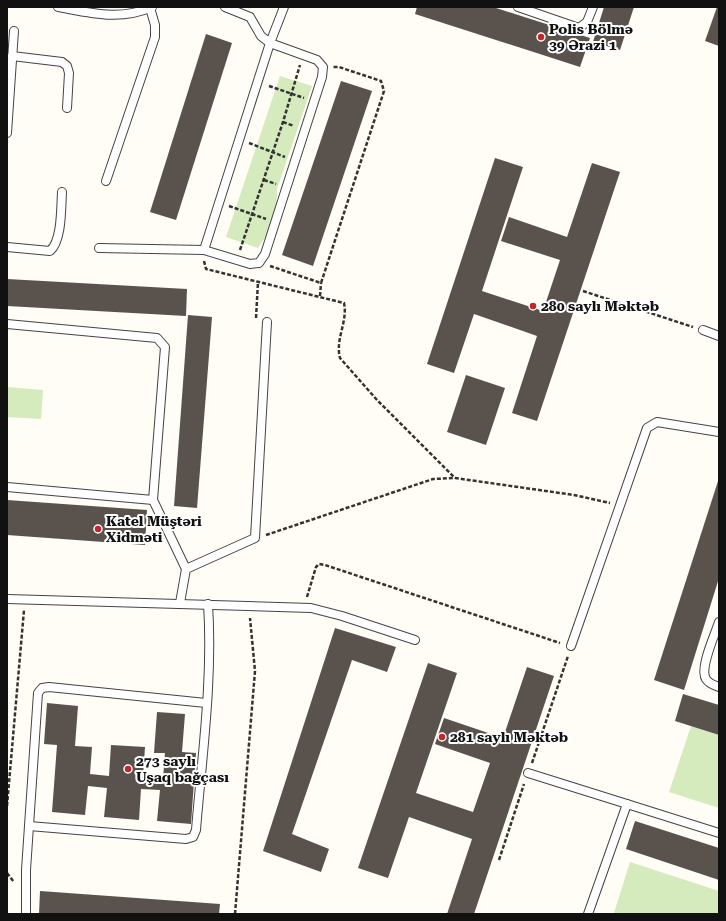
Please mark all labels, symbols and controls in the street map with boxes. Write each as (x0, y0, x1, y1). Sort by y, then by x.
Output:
place label: Polis Bölmə 39 Ərazi 1 (549, 21, 633, 53)
marker: Polis Bölmə 39 Ərazi 1 (536, 32, 546, 42)
place label: 280 saylı Məktəb (541, 298, 659, 314)
marker: 280 saylı Məktəb (528, 301, 538, 311)
place label: Katel Müştəri Xidməti (106, 513, 202, 545)
marker: Katel Müştəri Xidməti (93, 524, 103, 534)
place label: 281 saylı Məktəb (450, 729, 568, 745)
marker: 281 saylı Məktəb (437, 732, 447, 742)
place label: 273 saylı Uşaq bağçası (136, 753, 229, 785)
marker: 273 saylı Uşaq bağçası (123, 764, 133, 774)

